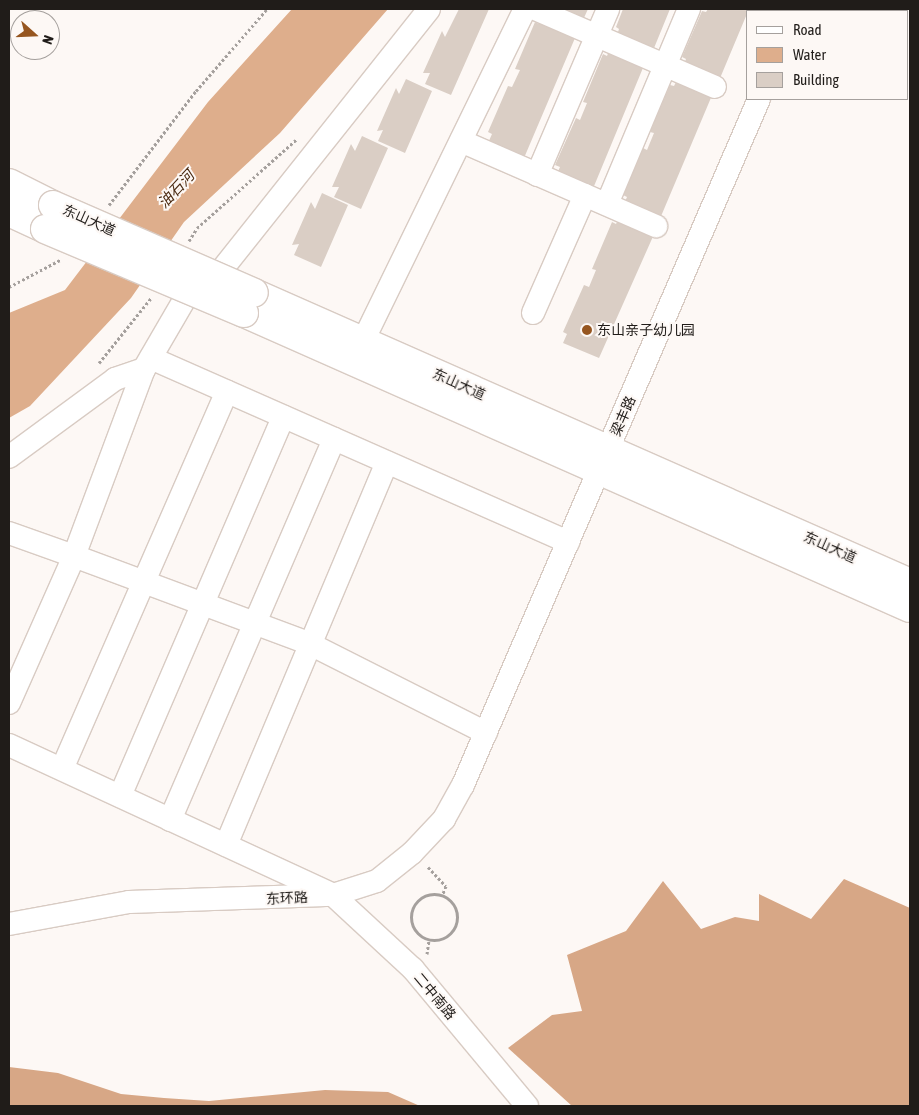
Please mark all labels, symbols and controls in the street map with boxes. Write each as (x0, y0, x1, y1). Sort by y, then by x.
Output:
north arrow (10, 10, 60, 60)
legend (746, 10, 909, 100)
text: Road (793, 21, 822, 38)
text: N (39, 33, 57, 46)
text: Water (793, 46, 826, 63)
text: Building (793, 71, 839, 88)
water label: 油石河 (154, 166, 198, 212)
street label: 东山大道 (60, 201, 118, 239)
place label: 东山亲子幼儿园 (597, 322, 695, 338)
marker: 东山亲子幼儿园 (581, 324, 593, 336)
street label: 东山大道 (430, 365, 488, 403)
street label: 梁丰路 (607, 393, 639, 439)
street label: 东山大道 (801, 528, 859, 566)
street label: 东环路 (266, 889, 308, 907)
street label: 二中南路 (411, 969, 459, 1023)

